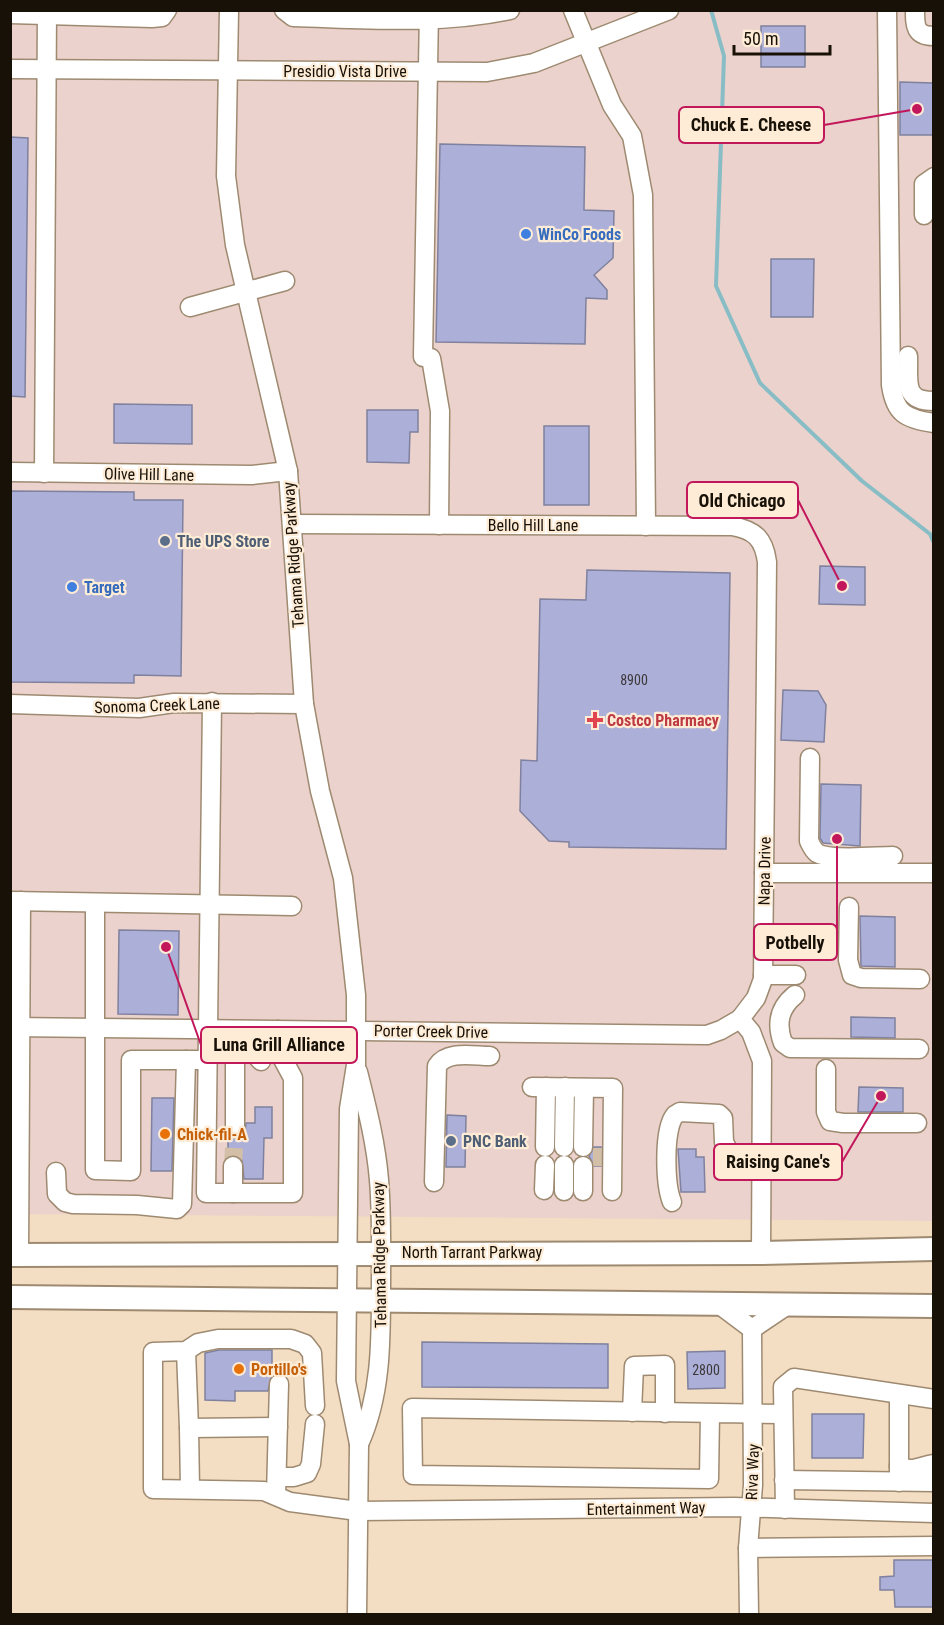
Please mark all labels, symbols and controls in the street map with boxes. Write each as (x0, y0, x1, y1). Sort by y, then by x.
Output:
scale bar (734, 18, 830, 56)
text: 50 m (743, 28, 778, 49)
street label: Presidio Vista Drive (283, 62, 407, 81)
callout: Chuck E. Cheese (679, 107, 824, 143)
text: Chuck E. Cheese (691, 114, 812, 135)
place label: WinCo Foods (538, 225, 621, 244)
marker: WinCo Foods (519, 227, 533, 241)
street label: Olive Hill Lane (104, 464, 194, 485)
street label: Tehama Ridge Parkway (279, 481, 308, 629)
callout: Old Chicago (687, 482, 798, 518)
text: Old Chicago (699, 490, 785, 511)
street label: Bello Hill Lane (488, 516, 578, 535)
place label: The UPS Store (177, 532, 270, 551)
marker: The UPS Store (158, 534, 172, 548)
place label: Target (84, 578, 125, 597)
marker: Target (65, 580, 79, 594)
house number: 8900 (620, 672, 648, 688)
street label: Sonoma Creek Lane (94, 694, 220, 717)
place label: Costco Pharmacy (607, 711, 719, 730)
marker: Costco Pharmacy (588, 713, 602, 727)
street label: Napa Drive (754, 836, 775, 906)
callout: Potbelly (754, 924, 837, 960)
text: Potbelly (765, 932, 825, 953)
street label: Porter Creek Drive (374, 1021, 488, 1042)
callout: Luna Grill Alliance (201, 1027, 357, 1063)
text: Luna Grill Alliance (213, 1034, 345, 1055)
place label: Chick-fil-A (177, 1125, 247, 1144)
marker: Chick-fil-A (158, 1127, 172, 1141)
place label: PNC Bank (463, 1132, 527, 1151)
marker: PNC Bank (444, 1134, 458, 1148)
callout: Raising Cane's (714, 1144, 842, 1180)
text: Raising Cane's (726, 1151, 830, 1172)
street label: Tehama Ridge Parkway (369, 1181, 390, 1328)
street label: North Tarrant Parkway (402, 1243, 543, 1262)
place label: Portillo's (251, 1360, 307, 1379)
marker: Portillo's (232, 1362, 246, 1376)
house number: 2800 (692, 1362, 720, 1378)
street label: Riva Way (742, 1443, 763, 1501)
street label: Entertainment Way (586, 1498, 706, 1519)

